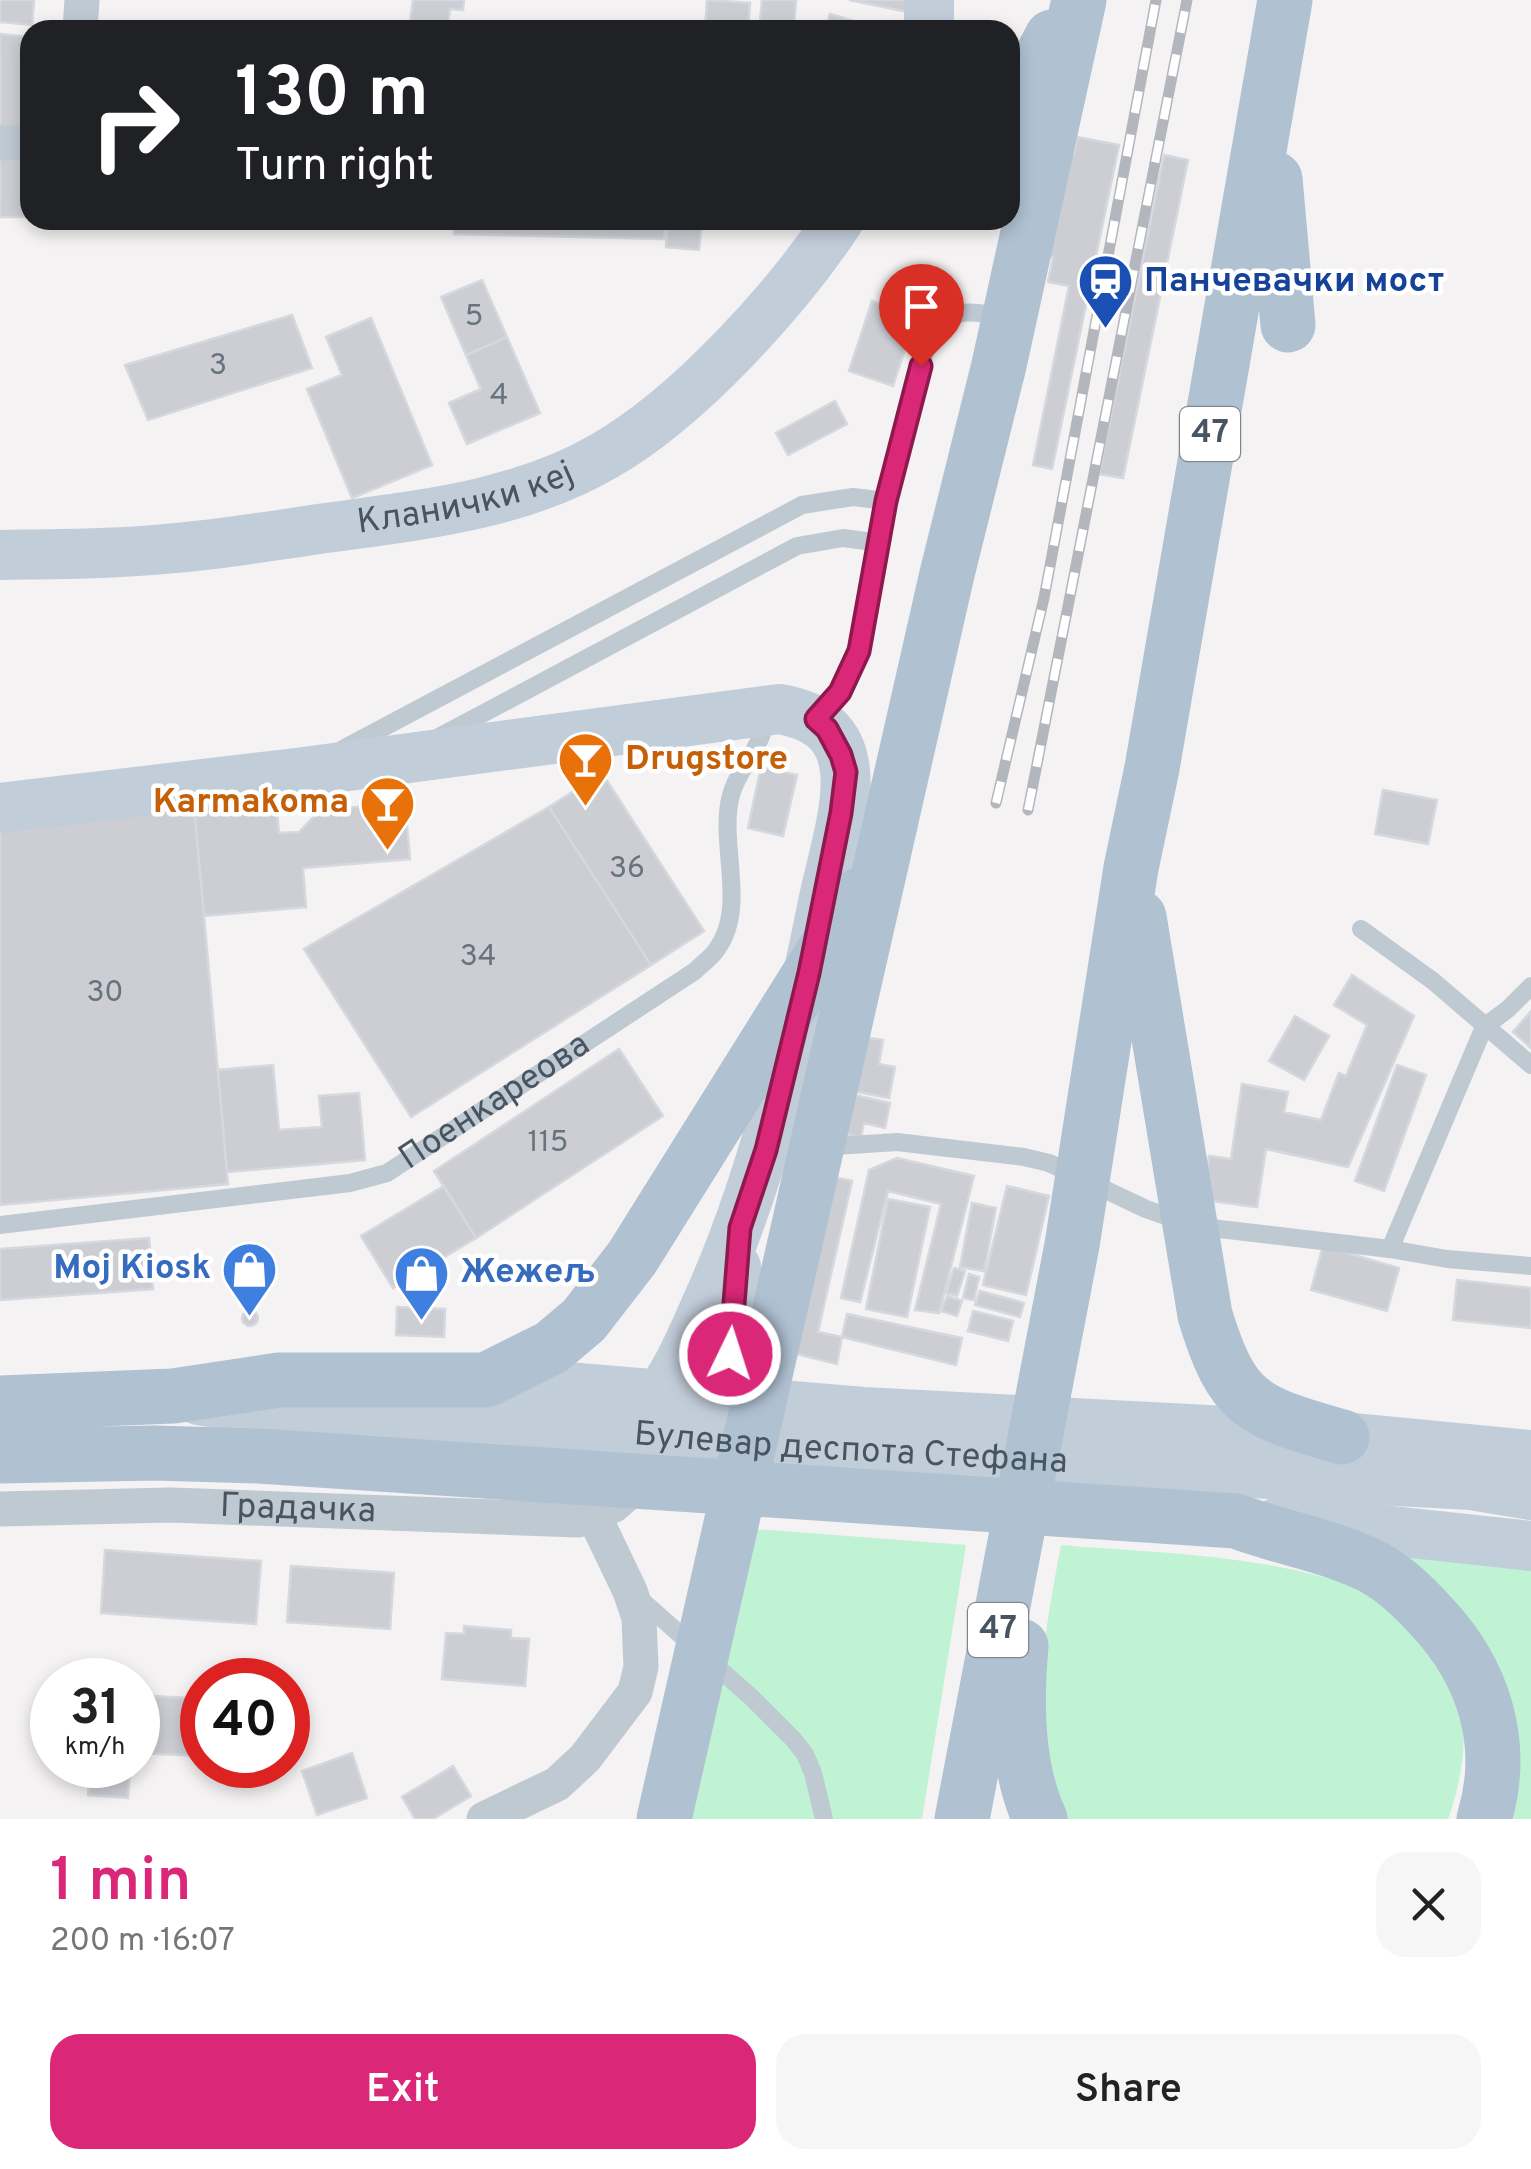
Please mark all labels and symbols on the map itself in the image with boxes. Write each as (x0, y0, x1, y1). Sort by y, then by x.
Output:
station icon: Панчевачки мост (1075, 252, 1135, 331)
place label: Панчевачки мост (1144, 260, 1444, 304)
pin (879, 264, 964, 367)
house number: 5 (465, 299, 483, 336)
house number: 3 (209, 348, 227, 385)
house number: 4 (490, 378, 508, 415)
road number: 47 (1180, 407, 1240, 461)
street label: Кланички кеј (354, 452, 581, 546)
bar icon: Drugstore (556, 730, 616, 809)
place label: Drugstore (625, 738, 788, 782)
bar icon: Karmakoma (358, 773, 418, 852)
place label: Karmakoma (153, 781, 349, 825)
house number: 36 (609, 851, 645, 888)
house number: 34 (460, 939, 496, 976)
house number: 30 (86, 975, 124, 1012)
street label: Поенкареова (391, 1024, 599, 1181)
house number: 115 (527, 1125, 569, 1162)
shop icon: Moj Kiosk (220, 1239, 280, 1318)
shop icon: Жежељ (391, 1243, 451, 1322)
place label: Moj Kiosk (53, 1247, 211, 1291)
place label: Жежељ (460, 1251, 596, 1295)
position arrow (678, 1302, 782, 1406)
street label: Булевар деспота Стефана (632, 1413, 1069, 1485)
street label: Градачка (219, 1485, 377, 1535)
road number: 47 (968, 1603, 1028, 1657)
speed limit sign: 40 (180, 1658, 310, 1788)

